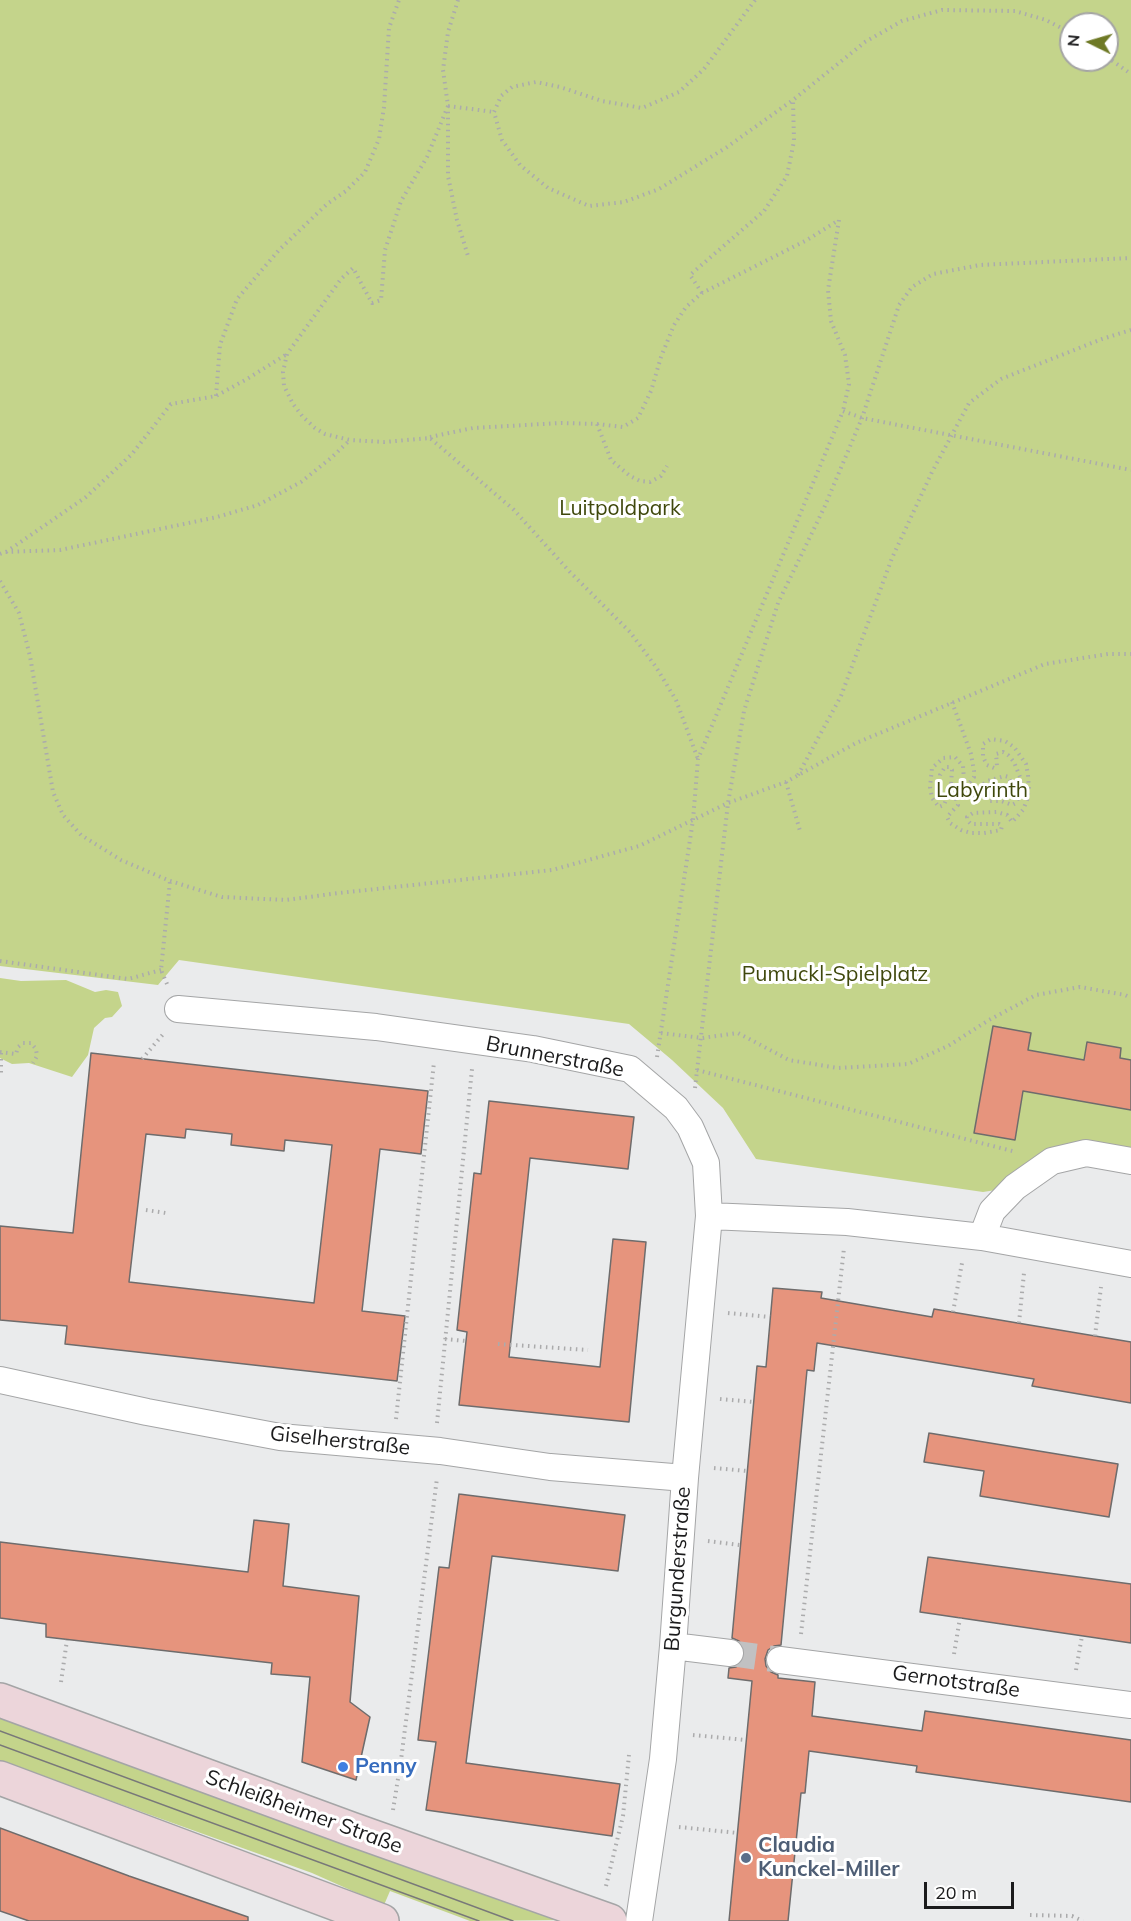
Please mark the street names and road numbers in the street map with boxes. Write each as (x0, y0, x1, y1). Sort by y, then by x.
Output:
street label: Brunnerstraße (484, 1031, 626, 1083)
street label: Giselherstraße (269, 1421, 411, 1461)
street label: Burgunderstraße (660, 1486, 696, 1652)
street label: Gernotstraße (891, 1661, 1021, 1703)
street label: Schleißheimer Straße (202, 1765, 406, 1859)

